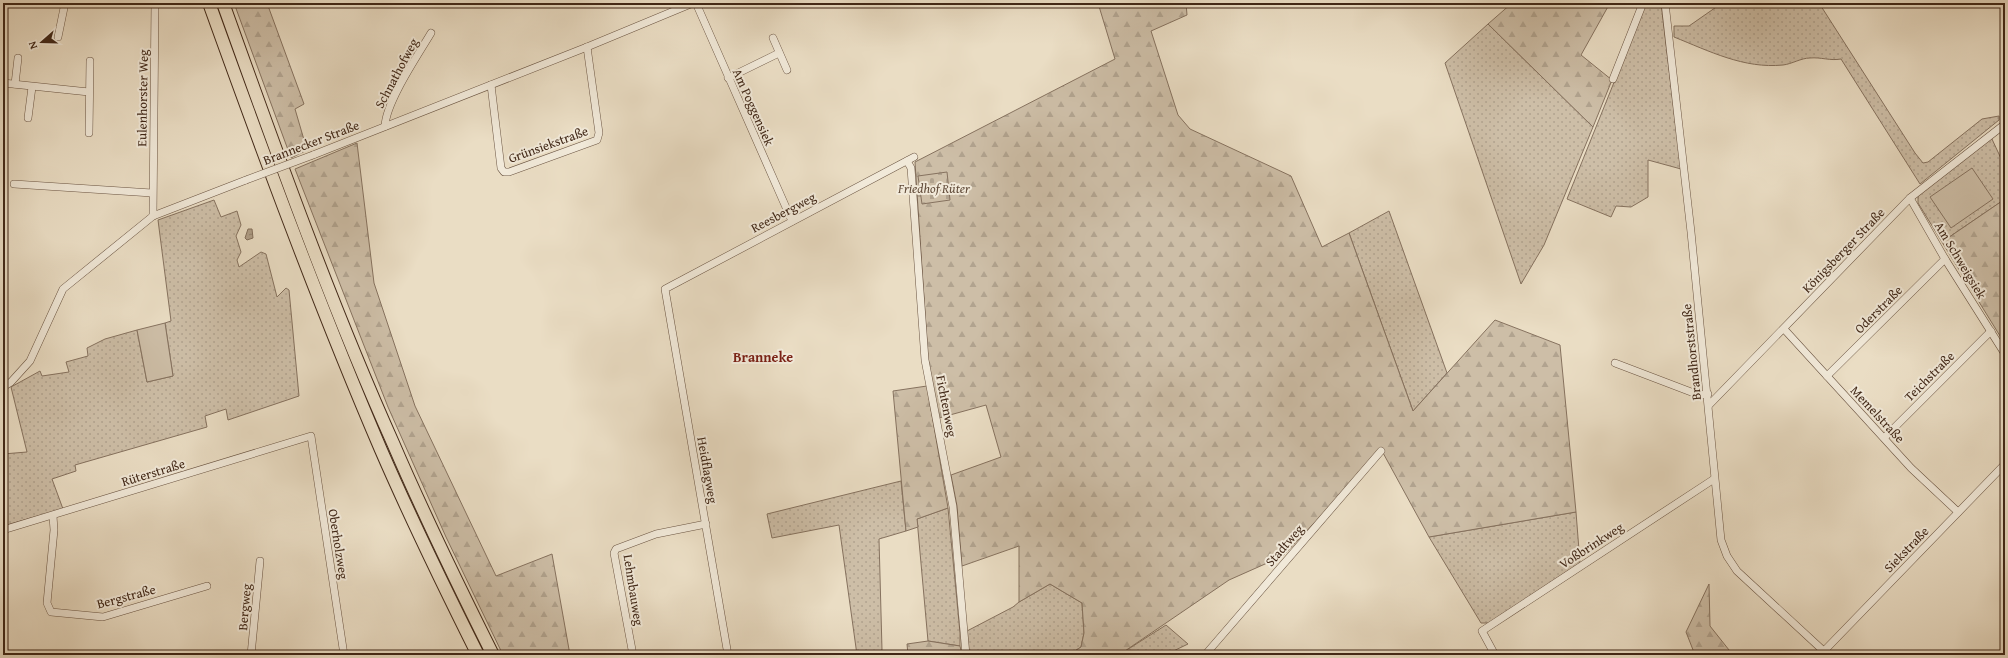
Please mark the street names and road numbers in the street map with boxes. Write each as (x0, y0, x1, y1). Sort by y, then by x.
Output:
street label: Schnathofweg (370, 34, 423, 112)
street label: Eulenhorster Weg (132, 49, 153, 147)
street label: Am Poggensiek (728, 65, 779, 149)
street label: Brannecker Straße (260, 115, 362, 170)
street label: Grünsiekstraße (506, 121, 591, 168)
street label: Reesbergweg (747, 187, 820, 238)
street label: Königsberger Straße (1798, 203, 1889, 297)
street label: Am Schweigsiek (1930, 218, 1991, 303)
street label: Oderstraße (1850, 281, 1907, 338)
street label: Brandhorststraße (1677, 303, 1706, 401)
street label: Teichstraße (1900, 347, 1959, 406)
street label: Fichtenweg (931, 374, 962, 439)
street label: Memelstraße (1846, 382, 1909, 447)
street label: Heidflagweg (692, 435, 723, 505)
street label: Rüterstraße (119, 454, 187, 491)
street label: Oberholzweg (324, 508, 354, 581)
street label: Voßbrinkweg (1555, 517, 1628, 573)
street label: Stadtweg (1261, 520, 1308, 570)
street label: Siekstraße (1880, 522, 1933, 577)
street label: Lehmbauweg (619, 553, 649, 628)
street label: Bergstraße (95, 580, 158, 613)
street label: Bergweg (233, 582, 256, 631)

